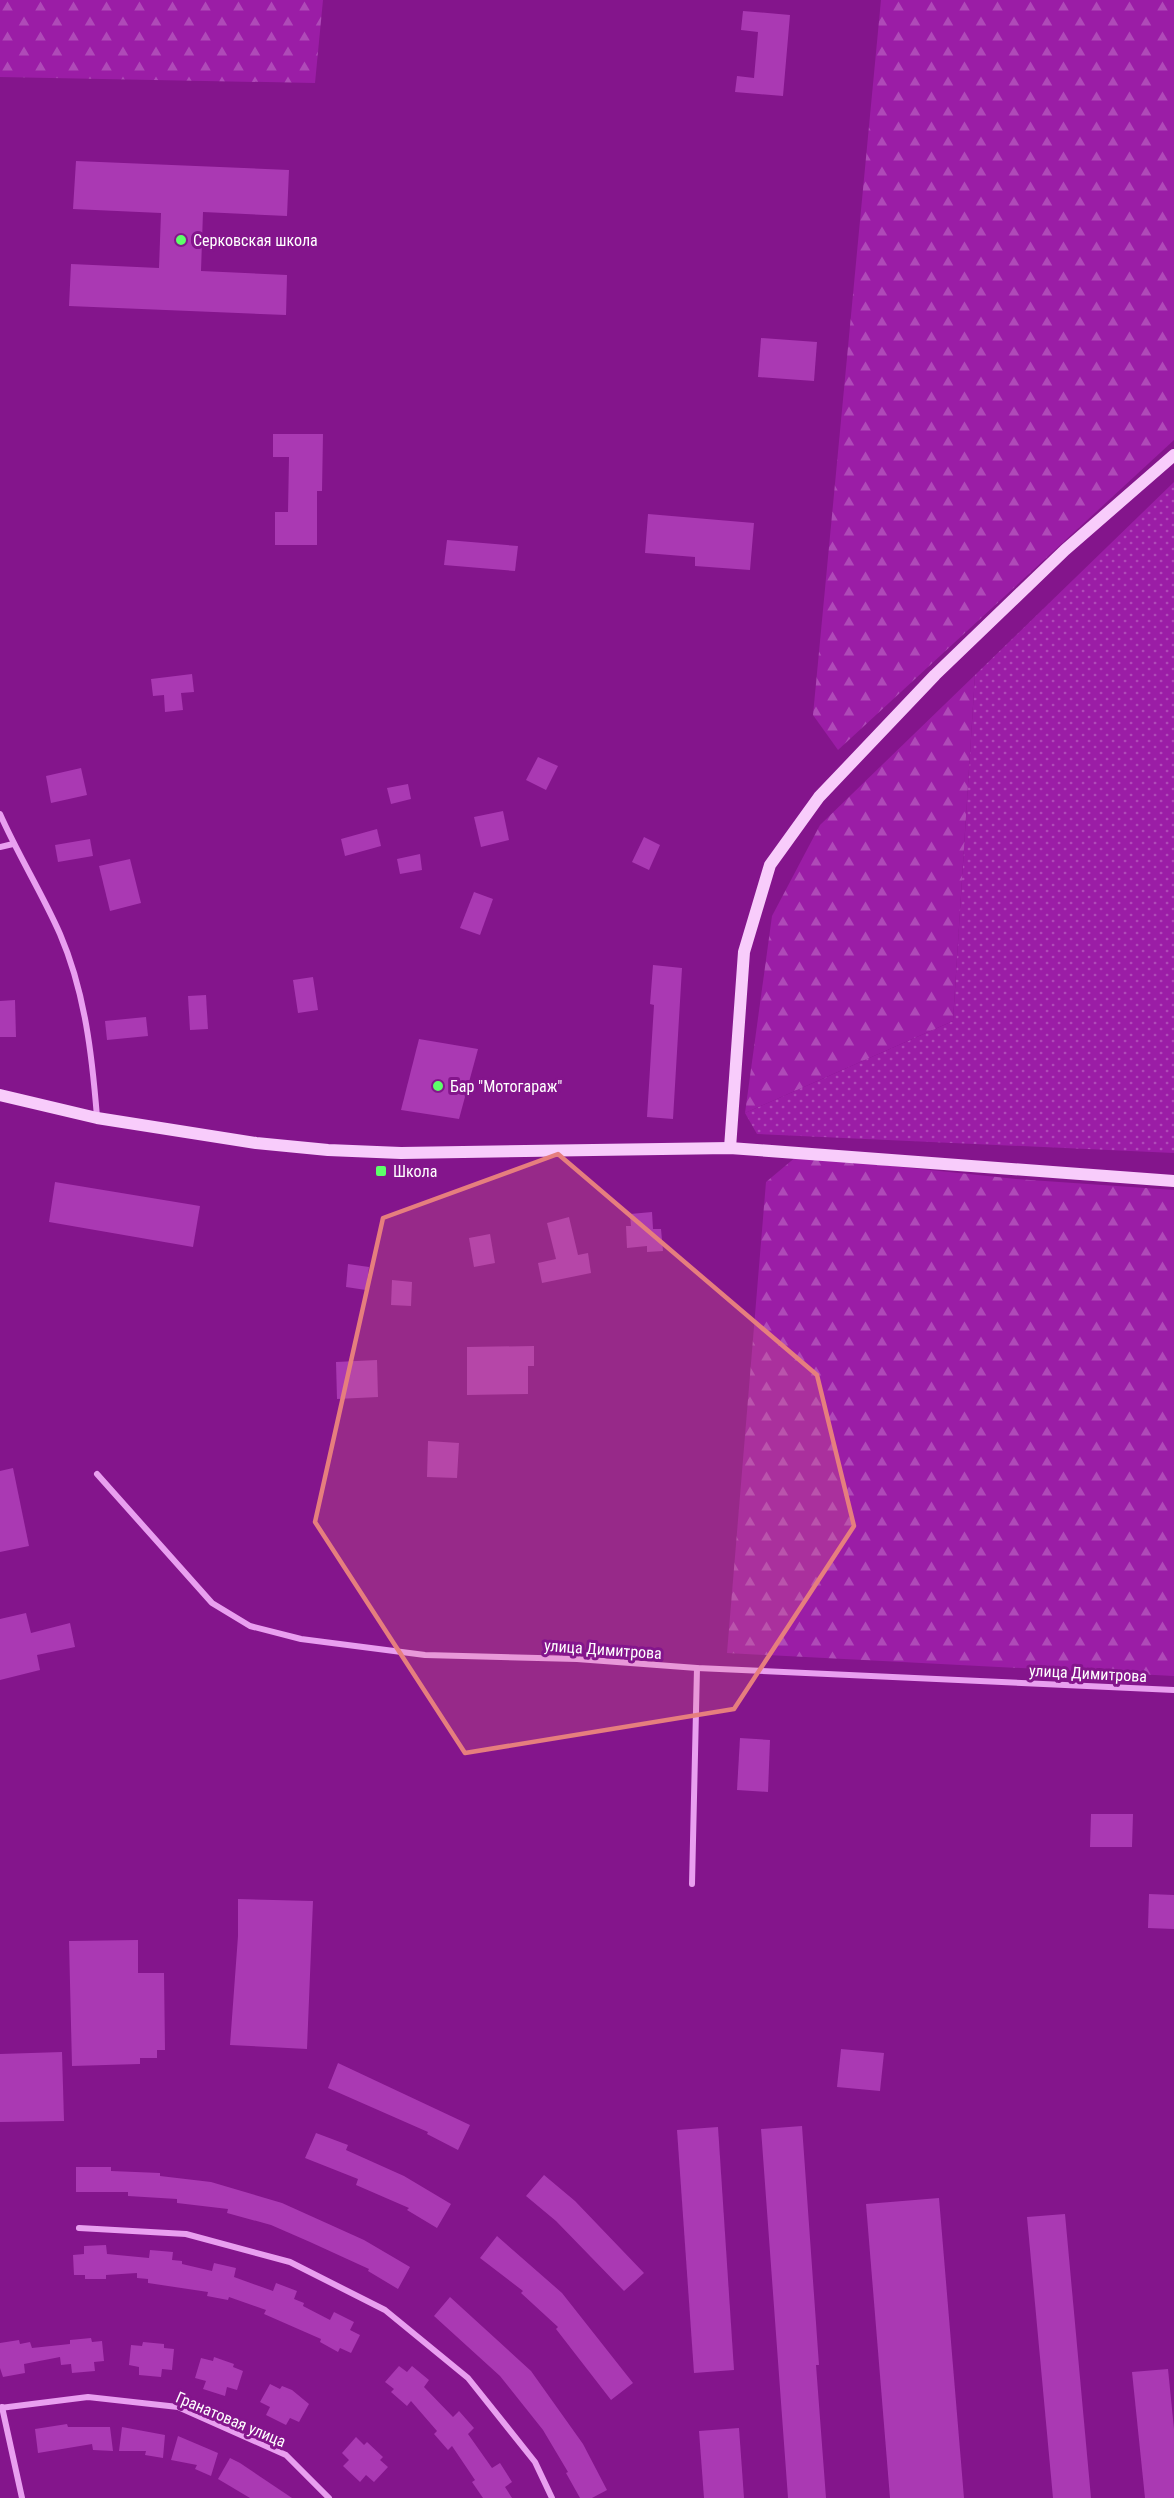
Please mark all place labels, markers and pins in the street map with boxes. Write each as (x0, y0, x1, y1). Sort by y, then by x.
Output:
place label: Серковская школа (193, 231, 318, 250)
marker: Серковская школа (174, 233, 188, 247)
place label: Бар "Мотогараж" (450, 1077, 563, 1096)
marker: Бар "Мотогараж" (431, 1079, 445, 1093)
place label: Школа (393, 1162, 437, 1181)
marker: Школа (374, 1164, 388, 1178)

